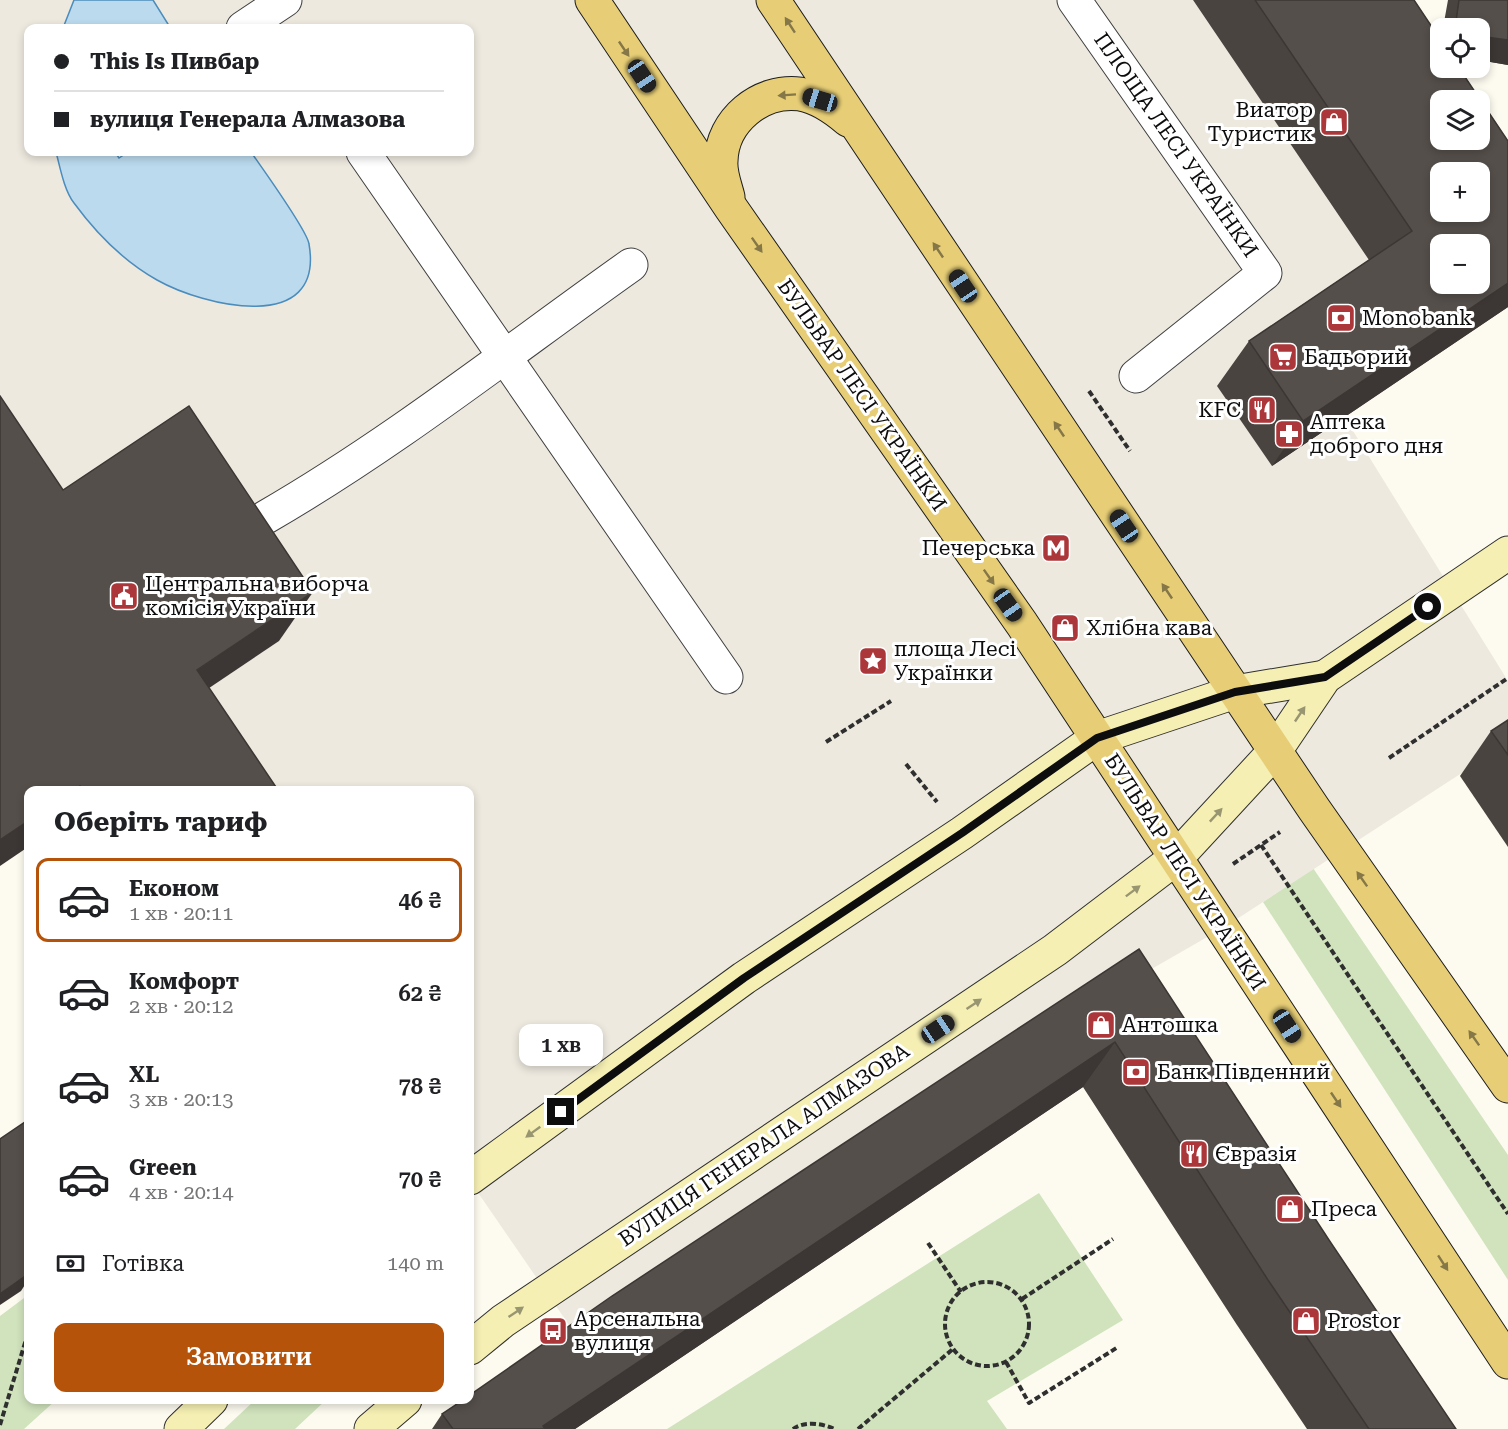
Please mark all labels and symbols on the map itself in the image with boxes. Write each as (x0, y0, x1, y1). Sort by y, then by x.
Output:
one-way arrow (784, 18, 796, 34)
street label: ПЛОЩА ЛЕСІ УКРАЇНКИ (1089, 28, 1263, 262)
one-way arrow (618, 40, 630, 56)
car (624, 56, 660, 96)
car (800, 86, 840, 114)
one-way arrow (777, 90, 796, 99)
place label: Виатор Туристик (1207, 98, 1313, 146)
shop icon: Виатор Туристик (1318, 106, 1350, 138)
one-way arrow (751, 237, 762, 253)
one-way arrow (933, 241, 944, 258)
car (945, 266, 981, 306)
street label: БУЛЬВАР ЛЕСІ УКРАЇНКИ (773, 275, 951, 515)
bank icon: Monobank (1325, 302, 1357, 334)
place label: Monobank (1362, 306, 1472, 330)
supermarket icon: Бадьорий (1267, 341, 1299, 373)
place label: Бадьорий (1304, 345, 1408, 369)
restaurant icon: KFC (1246, 394, 1278, 426)
place label: KFC (1198, 398, 1241, 422)
place label: Аптека доброго дня (1310, 410, 1443, 458)
pharmacy icon: Аптека доброго дня (1273, 418, 1305, 450)
one-way arrow (1054, 421, 1065, 437)
car (1106, 506, 1142, 546)
metro station icon: Печерська (1040, 532, 1072, 564)
place label: Печерська (922, 536, 1036, 560)
one-way arrow (983, 569, 994, 585)
place label: Центральна виборча комісія України (145, 572, 369, 620)
public building icon: Центральна виборча комісія України (108, 580, 140, 612)
one-way arrow (1162, 583, 1173, 599)
car (990, 585, 1026, 625)
route start (1414, 593, 1441, 620)
shop icon: Хлібна кава (1049, 612, 1081, 644)
place label: Хлібна кава (1086, 616, 1213, 640)
place label: площа Лесі Українки (894, 637, 1016, 685)
place icon: площа Лесі Українки (857, 645, 889, 677)
one-way arrow (1294, 707, 1306, 723)
street label: БУЛЬВАР ЛЕСІ УКРАЇНКИ (1099, 749, 1271, 995)
one-way arrow (1209, 808, 1223, 823)
one-way arrow (1356, 871, 1368, 887)
one-way arrow (1124, 885, 1140, 897)
one-way arrow (966, 999, 982, 1010)
car (1270, 1006, 1304, 1046)
shop icon: Антошка (1085, 1009, 1117, 1041)
car (918, 1011, 958, 1047)
place label: Антошка (1122, 1013, 1219, 1037)
callout: 1 хв (519, 1025, 603, 1067)
one-way arrow (1468, 1031, 1480, 1047)
street label: ВУЛИЦЯ ГЕНЕРАЛА АЛМАЗОВА (614, 1038, 914, 1251)
bank icon: Банк Пiвденний (1120, 1056, 1152, 1088)
place label: Банк Пiвденний (1157, 1060, 1330, 1084)
one-way arrow (1330, 1091, 1342, 1107)
route end (547, 1098, 574, 1125)
one-way arrow (525, 1126, 540, 1138)
restaurant icon: Євразія (1178, 1138, 1210, 1170)
place label: Євразія (1215, 1142, 1297, 1166)
shop icon: Преса (1274, 1193, 1306, 1225)
place label: Преса (1311, 1197, 1377, 1221)
one-way arrow (1437, 1254, 1449, 1270)
shop icon: Prostor (1290, 1305, 1322, 1337)
one-way arrow (508, 1307, 524, 1318)
place label: Арсенальна вулиця (574, 1307, 701, 1355)
place label: Prostor (1327, 1309, 1401, 1333)
bus stop icon: Арсенальна вулиця (537, 1315, 569, 1347)

